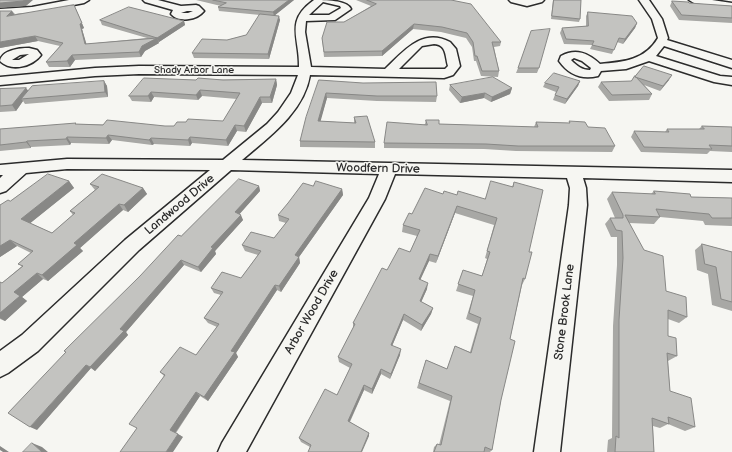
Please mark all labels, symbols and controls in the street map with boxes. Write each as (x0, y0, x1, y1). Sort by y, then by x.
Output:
street label: Shady Arbor Lane (154, 64, 234, 76)
street label: Woodfern Drive (336, 161, 420, 177)
street label: Landwood Drive (142, 172, 218, 238)
street label: Stone Brook Lane (552, 263, 578, 361)
street label: Arbor Wood Drive (282, 267, 342, 357)

